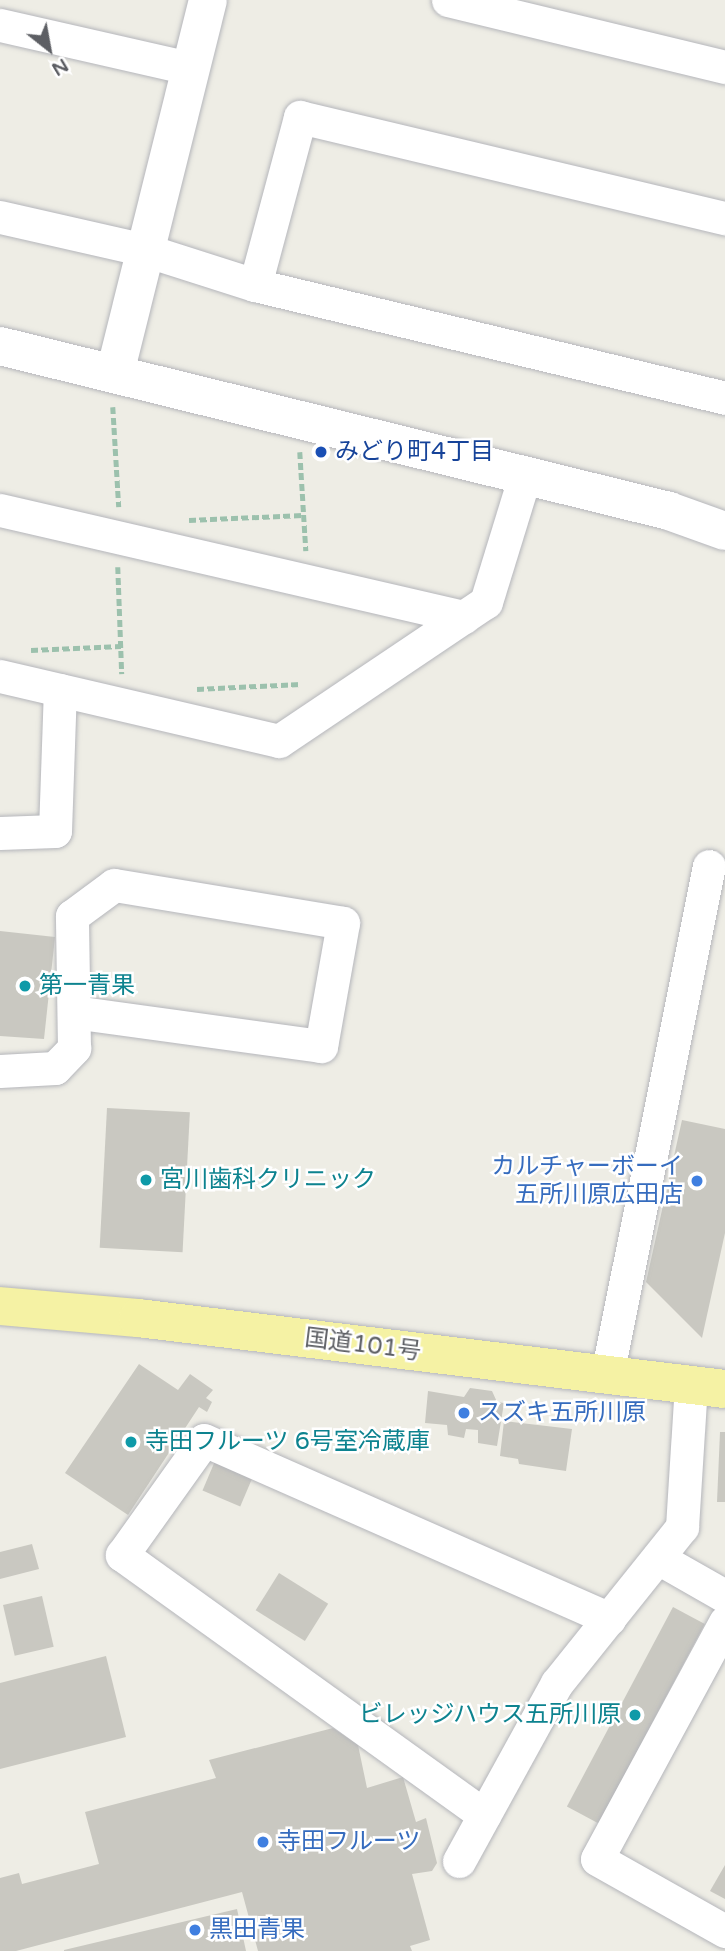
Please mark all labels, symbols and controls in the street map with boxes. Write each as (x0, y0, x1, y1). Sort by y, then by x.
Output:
north arrow (14, 14, 84, 84)
text: N (48, 54, 72, 80)
place label: みどり町4丁目 (335, 438, 494, 466)
marker: みどり町4丁目 (313, 444, 329, 460)
place label: 第一青果 (39, 972, 135, 1000)
marker: 第一青果 (17, 978, 33, 994)
place label: カルチャーボーイ 五所川原広田店 (491, 1153, 683, 1209)
place label: 宮川歯科クリニック (160, 1166, 376, 1194)
marker: 宮川歯科クリニック (138, 1172, 154, 1188)
marker: カルチャーボーイ 五所川原広田店 (689, 1173, 705, 1189)
street label: 国道101号 (303, 1324, 423, 1366)
place label: スズキ五所川原 (478, 1399, 646, 1427)
marker: スズキ五所川原 (456, 1405, 472, 1421)
place label: 寺田フルーツ 6号室冷蔵庫 (145, 1428, 430, 1456)
marker: 寺田フルーツ 6号室冷蔵庫 (123, 1434, 139, 1450)
place label: ビレッジハウス五所川原 (357, 1701, 621, 1729)
marker: ビレッジハウス五所川原 (627, 1707, 643, 1723)
place label: 寺田フルーツ (277, 1828, 421, 1856)
marker: 寺田フルーツ (255, 1834, 271, 1850)
place label: 黒田青果 (209, 1916, 305, 1944)
marker: 黒田青果 (187, 1922, 203, 1938)

